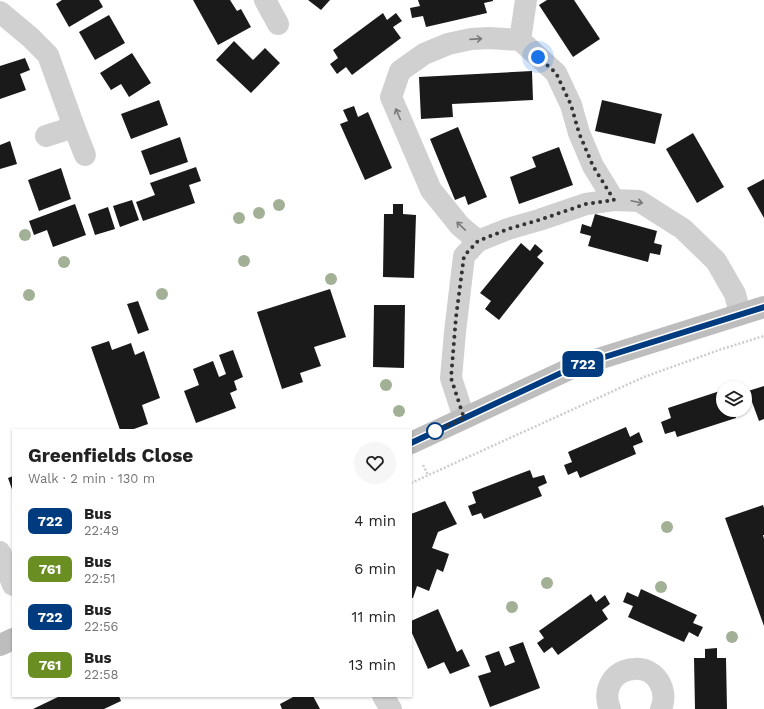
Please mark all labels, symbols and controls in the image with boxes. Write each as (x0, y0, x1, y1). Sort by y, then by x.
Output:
one-way arrow (469, 36, 482, 43)
your location (528, 47, 548, 67)
one-way arrow (394, 109, 401, 121)
one-way arrow (630, 198, 643, 206)
one-way arrow (456, 222, 466, 231)
line badge: 722 (560, 351, 606, 377)
text: 722 (570, 356, 596, 372)
map controls (716, 381, 752, 417)
button: layers (716, 381, 752, 417)
unlabelled marker (426, 422, 444, 440)
button: heart (354, 442, 396, 484)
text: Greenfields Close (28, 444, 193, 467)
text: Walk · 2 min · 130 m (28, 471, 155, 486)
text: Bus (84, 505, 112, 523)
text: 4 min (354, 512, 396, 530)
text: 722 (37, 513, 63, 529)
text: 22:49 (84, 523, 119, 538)
text: Bus (84, 553, 112, 571)
text: 6 min (354, 560, 396, 578)
text: 761 (39, 561, 61, 577)
text: 22:51 (84, 571, 116, 586)
text: Bus (84, 601, 112, 619)
text: 11 min (352, 608, 396, 626)
text: 722 (37, 609, 63, 625)
text: 22:56 (84, 619, 118, 634)
text: Bus (84, 649, 112, 667)
text: 13 min (349, 656, 396, 674)
text: 761 (39, 657, 61, 673)
text: 22:58 (84, 667, 119, 682)

